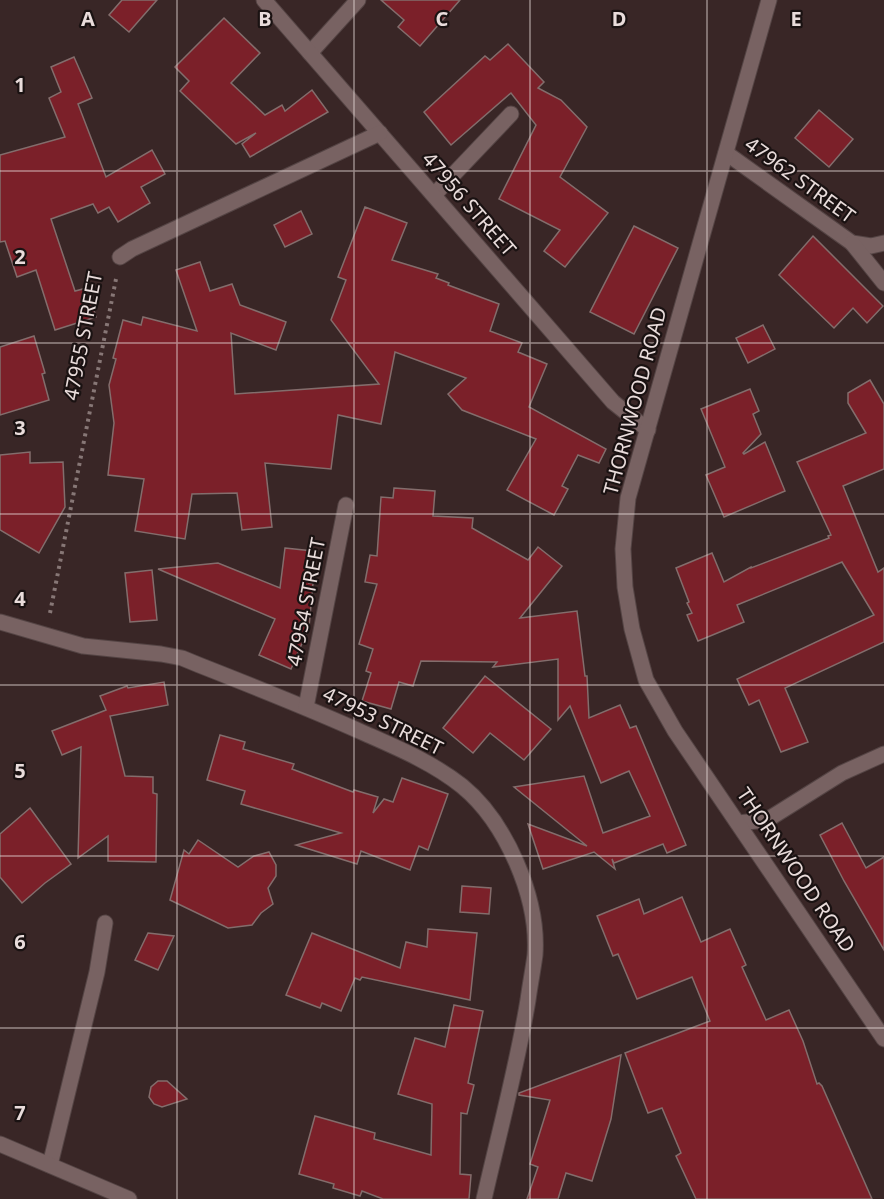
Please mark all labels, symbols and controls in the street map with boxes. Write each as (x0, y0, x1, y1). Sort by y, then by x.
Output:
text: A (81, 5, 95, 32)
text: B (258, 5, 272, 32)
text: C (436, 5, 449, 32)
text: D (612, 5, 626, 32)
text: E (790, 5, 802, 32)
text: 1 (14, 71, 26, 98)
street label: 47962 STREET (740, 130, 861, 229)
street label: 47956 STREET (416, 146, 522, 262)
text: 2 (14, 243, 26, 270)
street label: 47955 STREET (57, 269, 108, 402)
street label: THORNWOOD ROAD (596, 304, 673, 498)
text: 3 (14, 414, 26, 441)
street label: 47954 STREET (280, 535, 331, 668)
text: 4 (14, 585, 26, 612)
street label: 47953 STREET (319, 680, 448, 761)
text: 5 (14, 757, 26, 784)
street label: THORNWOOD ROAD (731, 782, 862, 958)
text: 6 (14, 928, 26, 955)
text: 7 (14, 1099, 26, 1126)

